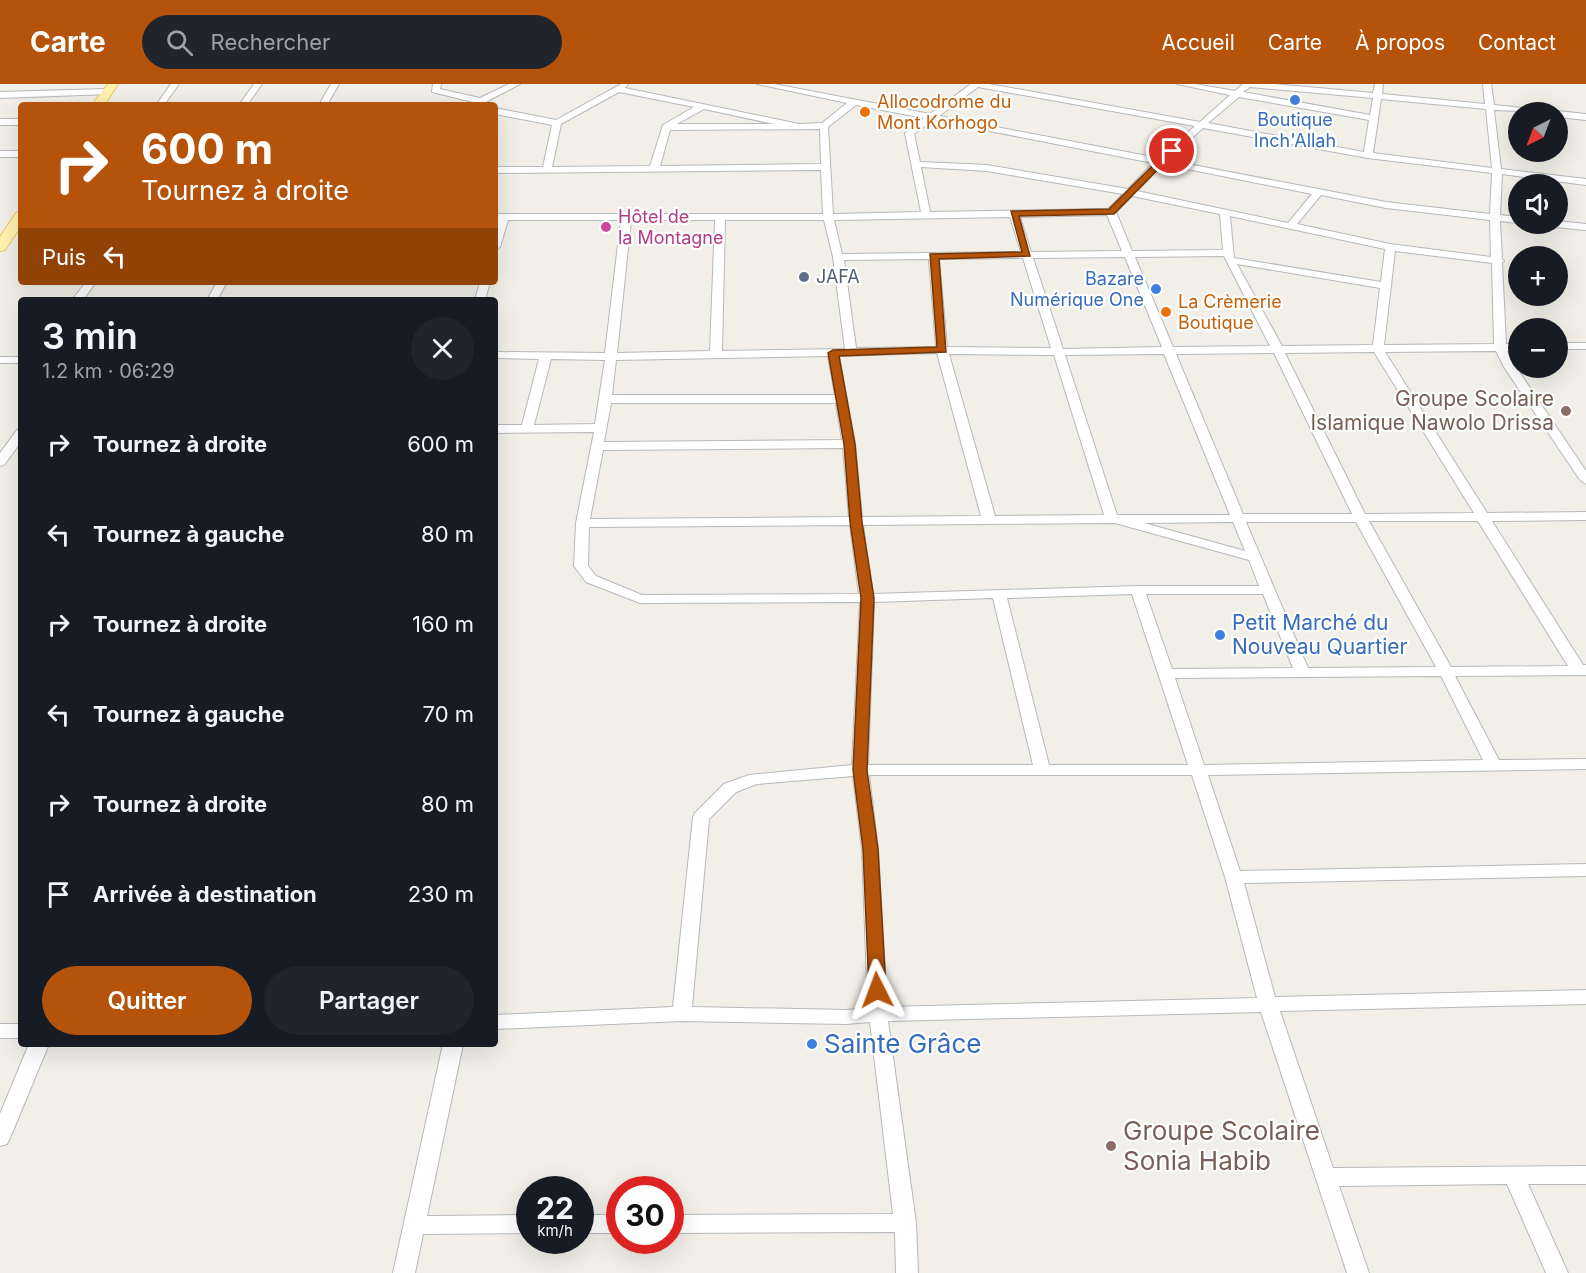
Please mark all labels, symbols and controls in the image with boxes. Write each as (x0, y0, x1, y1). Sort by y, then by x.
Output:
search box (142, 15, 562, 69)
text: Carte (30, 25, 106, 59)
icon: search (163, 26, 196, 59)
text: Rechercher (211, 29, 330, 55)
text: Accueil (1161, 30, 1235, 55)
text: Carte (1268, 30, 1322, 55)
text: À propos (1355, 30, 1445, 55)
text: Contact (1478, 30, 1556, 55)
place label: Allocodrome du Mont Korhogo (877, 91, 1011, 133)
marker: Boutique Inch'Allah (1288, 93, 1302, 107)
north arrow (1508, 102, 1568, 162)
map controls (1508, 102, 1568, 378)
marker: Allocodrome du Mont Korhogo (858, 105, 872, 119)
place label: Boutique Inch'Allah (1254, 109, 1336, 151)
text: 600 m (141, 123, 273, 174)
pin (1146, 125, 1197, 176)
icon: right (42, 126, 120, 204)
icon: arrive (1155, 134, 1188, 167)
text: Tournez à droite (141, 174, 349, 207)
button: sound (1508, 174, 1568, 234)
place label: Hôtel de la Montagne (618, 206, 723, 248)
marker: Hôtel de la Montagne (599, 220, 613, 234)
icon: left (98, 240, 131, 273)
text: Puis (42, 244, 86, 270)
button: + (1508, 246, 1568, 306)
place label: JAFA (816, 266, 860, 287)
place label: Bazare Numérique One (1010, 268, 1144, 310)
marker: JAFA (797, 270, 811, 284)
marker: Bazare Numérique One (1149, 282, 1163, 296)
place label: La Crèmerie Boutique (1178, 291, 1282, 333)
marker: La Crèmerie Boutique (1159, 305, 1173, 319)
text: 3 min (42, 314, 138, 358)
button: close (411, 317, 474, 380)
button: − (1508, 318, 1568, 378)
text: 1.2 km · 06:29 (42, 359, 175, 383)
place label: Groupe Scolaire Islamique Nawolo Drissa (1310, 386, 1554, 435)
marker: Groupe Scolaire Islamique Nawolo Drissa (1559, 404, 1573, 418)
icon: right (42, 428, 75, 461)
text: Tournez à droite (93, 431, 267, 457)
text: 600 m (407, 431, 474, 457)
icon: left (42, 518, 75, 551)
text: Tournez à gauche (93, 521, 285, 547)
text: 80 m (421, 521, 474, 547)
icon: right (42, 608, 75, 641)
place label: Petit Marché du Nouveau Quartier (1232, 610, 1407, 659)
text: Tournez à droite (93, 611, 267, 637)
text: 160 m (412, 611, 474, 637)
marker: Petit Marché du Nouveau Quartier (1213, 628, 1227, 642)
icon: left (42, 698, 75, 731)
text: Tournez à gauche (93, 701, 285, 727)
text: 70 m (423, 701, 474, 727)
icon: right (42, 788, 75, 821)
text: Tournez à droite (93, 791, 267, 817)
text: 80 m (421, 791, 474, 817)
icon: arrive (42, 878, 75, 911)
text: Arrivée à destination (93, 881, 317, 907)
text: 230 m (408, 881, 474, 907)
position arrow (845, 958, 909, 1022)
button: Quitter (42, 966, 252, 1035)
button: Partager (264, 966, 474, 1035)
place label: Sainte Grâce (824, 1028, 981, 1059)
marker: Sainte Grâce (805, 1037, 819, 1051)
place label: Groupe Scolaire Sonia Habib (1123, 1115, 1320, 1176)
marker: Groupe Scolaire Sonia Habib (1104, 1139, 1118, 1153)
speed limit sign: 30 (606, 1176, 684, 1254)
text: 22 (536, 1190, 574, 1226)
text: km/h (537, 1221, 573, 1240)

